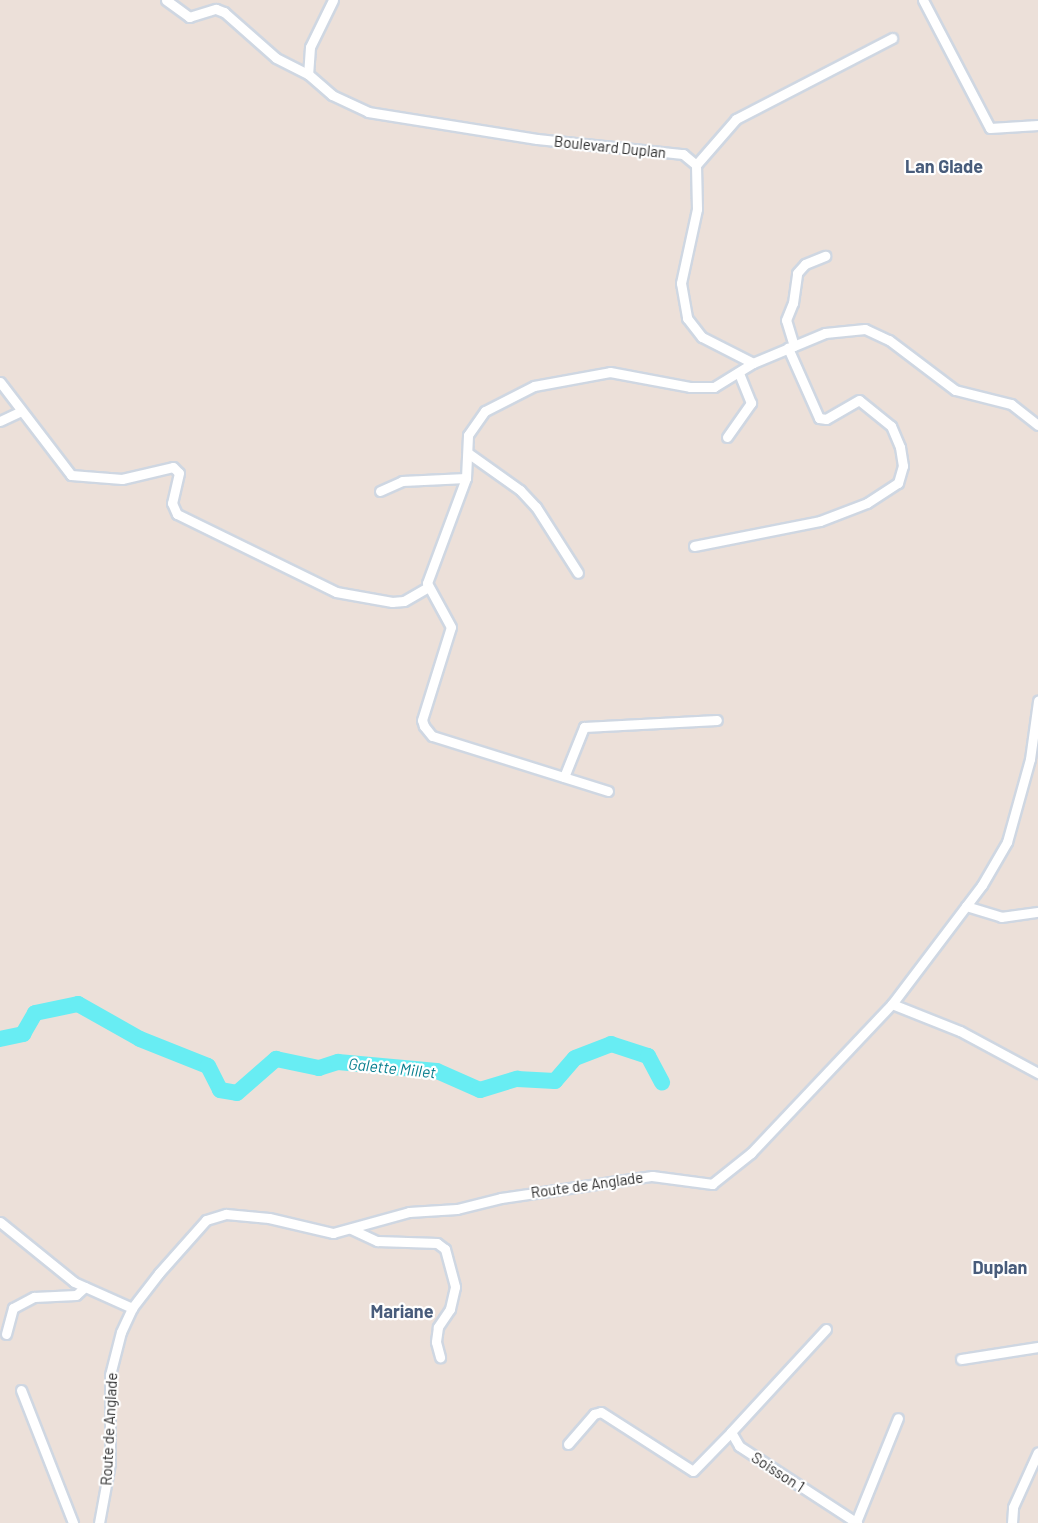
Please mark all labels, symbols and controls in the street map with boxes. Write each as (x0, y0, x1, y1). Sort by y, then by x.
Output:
street label: Boulevard Duplan (553, 132, 667, 162)
district label: Lan Glade (905, 155, 983, 177)
water label: Galette Millet (347, 1054, 437, 1082)
street label: Route de Anglade (530, 1168, 644, 1202)
district label: Duplan (973, 1256, 1027, 1278)
district label: Mariane (371, 1300, 433, 1322)
street label: Route de Anglade (97, 1372, 121, 1486)
street label: Soisson 1 (748, 1448, 808, 1496)

